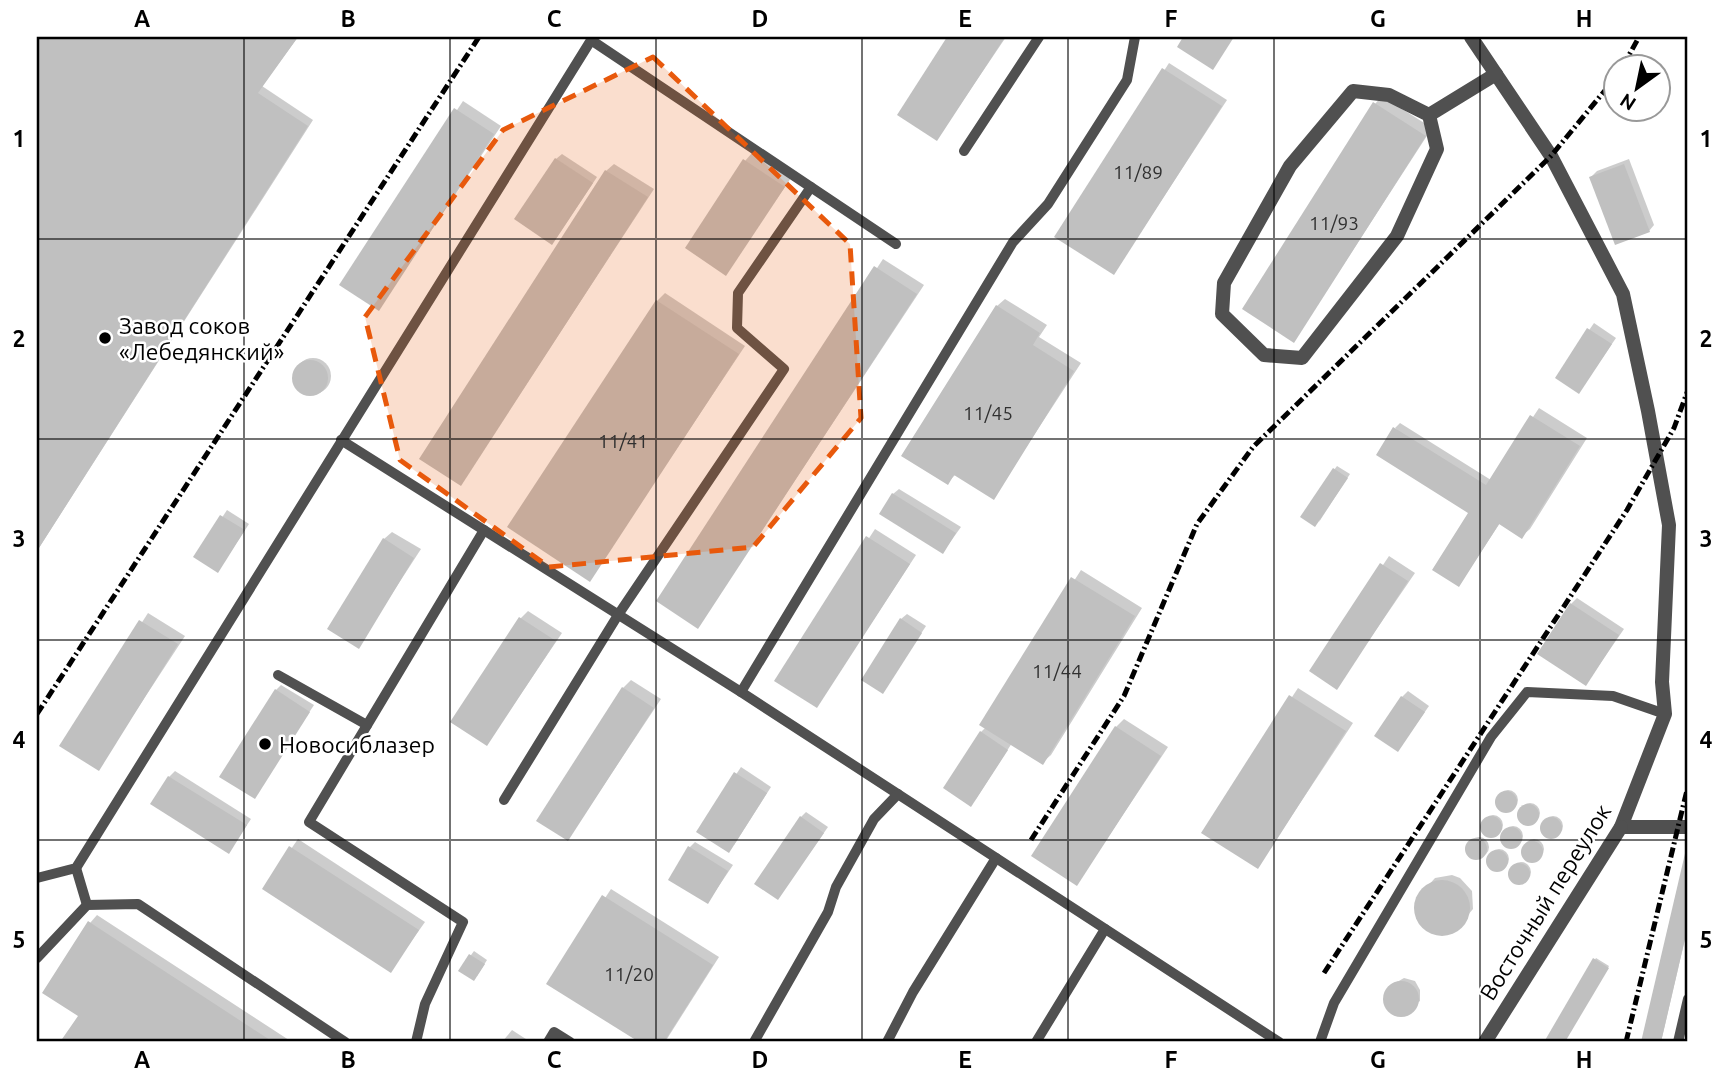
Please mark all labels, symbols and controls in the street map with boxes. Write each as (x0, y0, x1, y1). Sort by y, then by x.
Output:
text: A (134, 6, 150, 31)
text: B (340, 6, 356, 31)
text: C (547, 6, 562, 31)
text: D (752, 6, 768, 31)
text: E (958, 6, 972, 31)
text: F (1165, 6, 1178, 31)
text: G (1370, 6, 1386, 31)
text: H (1576, 6, 1592, 31)
north arrow (1602, 52, 1672, 122)
text: N (1616, 89, 1640, 115)
text: 1 (13, 126, 25, 151)
text: 1 (1700, 126, 1712, 151)
house number: 11/89 (1113, 161, 1163, 183)
house number: 11/93 (1309, 212, 1359, 234)
place label: Завод соков «Лебедянский» (119, 313, 284, 364)
text: 2 (13, 326, 25, 351)
text: 2 (1700, 326, 1712, 351)
marker: Завод соков «Лебедянский» (97, 330, 113, 346)
house number: 11/45 (963, 402, 1013, 424)
house number: 11/41 (598, 430, 648, 452)
text: 3 (13, 526, 25, 551)
text: 3 (1700, 526, 1712, 551)
house number: 11/44 (1032, 660, 1082, 682)
text: 4 (13, 727, 26, 752)
text: 4 (1700, 727, 1713, 752)
place label: Новосиблазер (279, 732, 435, 757)
marker: Новосиблазер (257, 736, 273, 752)
street label: Восточный переулок (1475, 800, 1615, 1004)
text: 5 (13, 927, 25, 952)
text: 5 (1700, 927, 1712, 952)
house number: 11/20 (604, 963, 654, 985)
text: A (134, 1047, 150, 1072)
text: B (340, 1047, 356, 1072)
text: C (547, 1047, 562, 1072)
text: D (752, 1047, 768, 1072)
text: E (958, 1047, 972, 1072)
text: F (1165, 1047, 1178, 1072)
text: G (1370, 1047, 1386, 1072)
text: H (1576, 1047, 1592, 1072)

